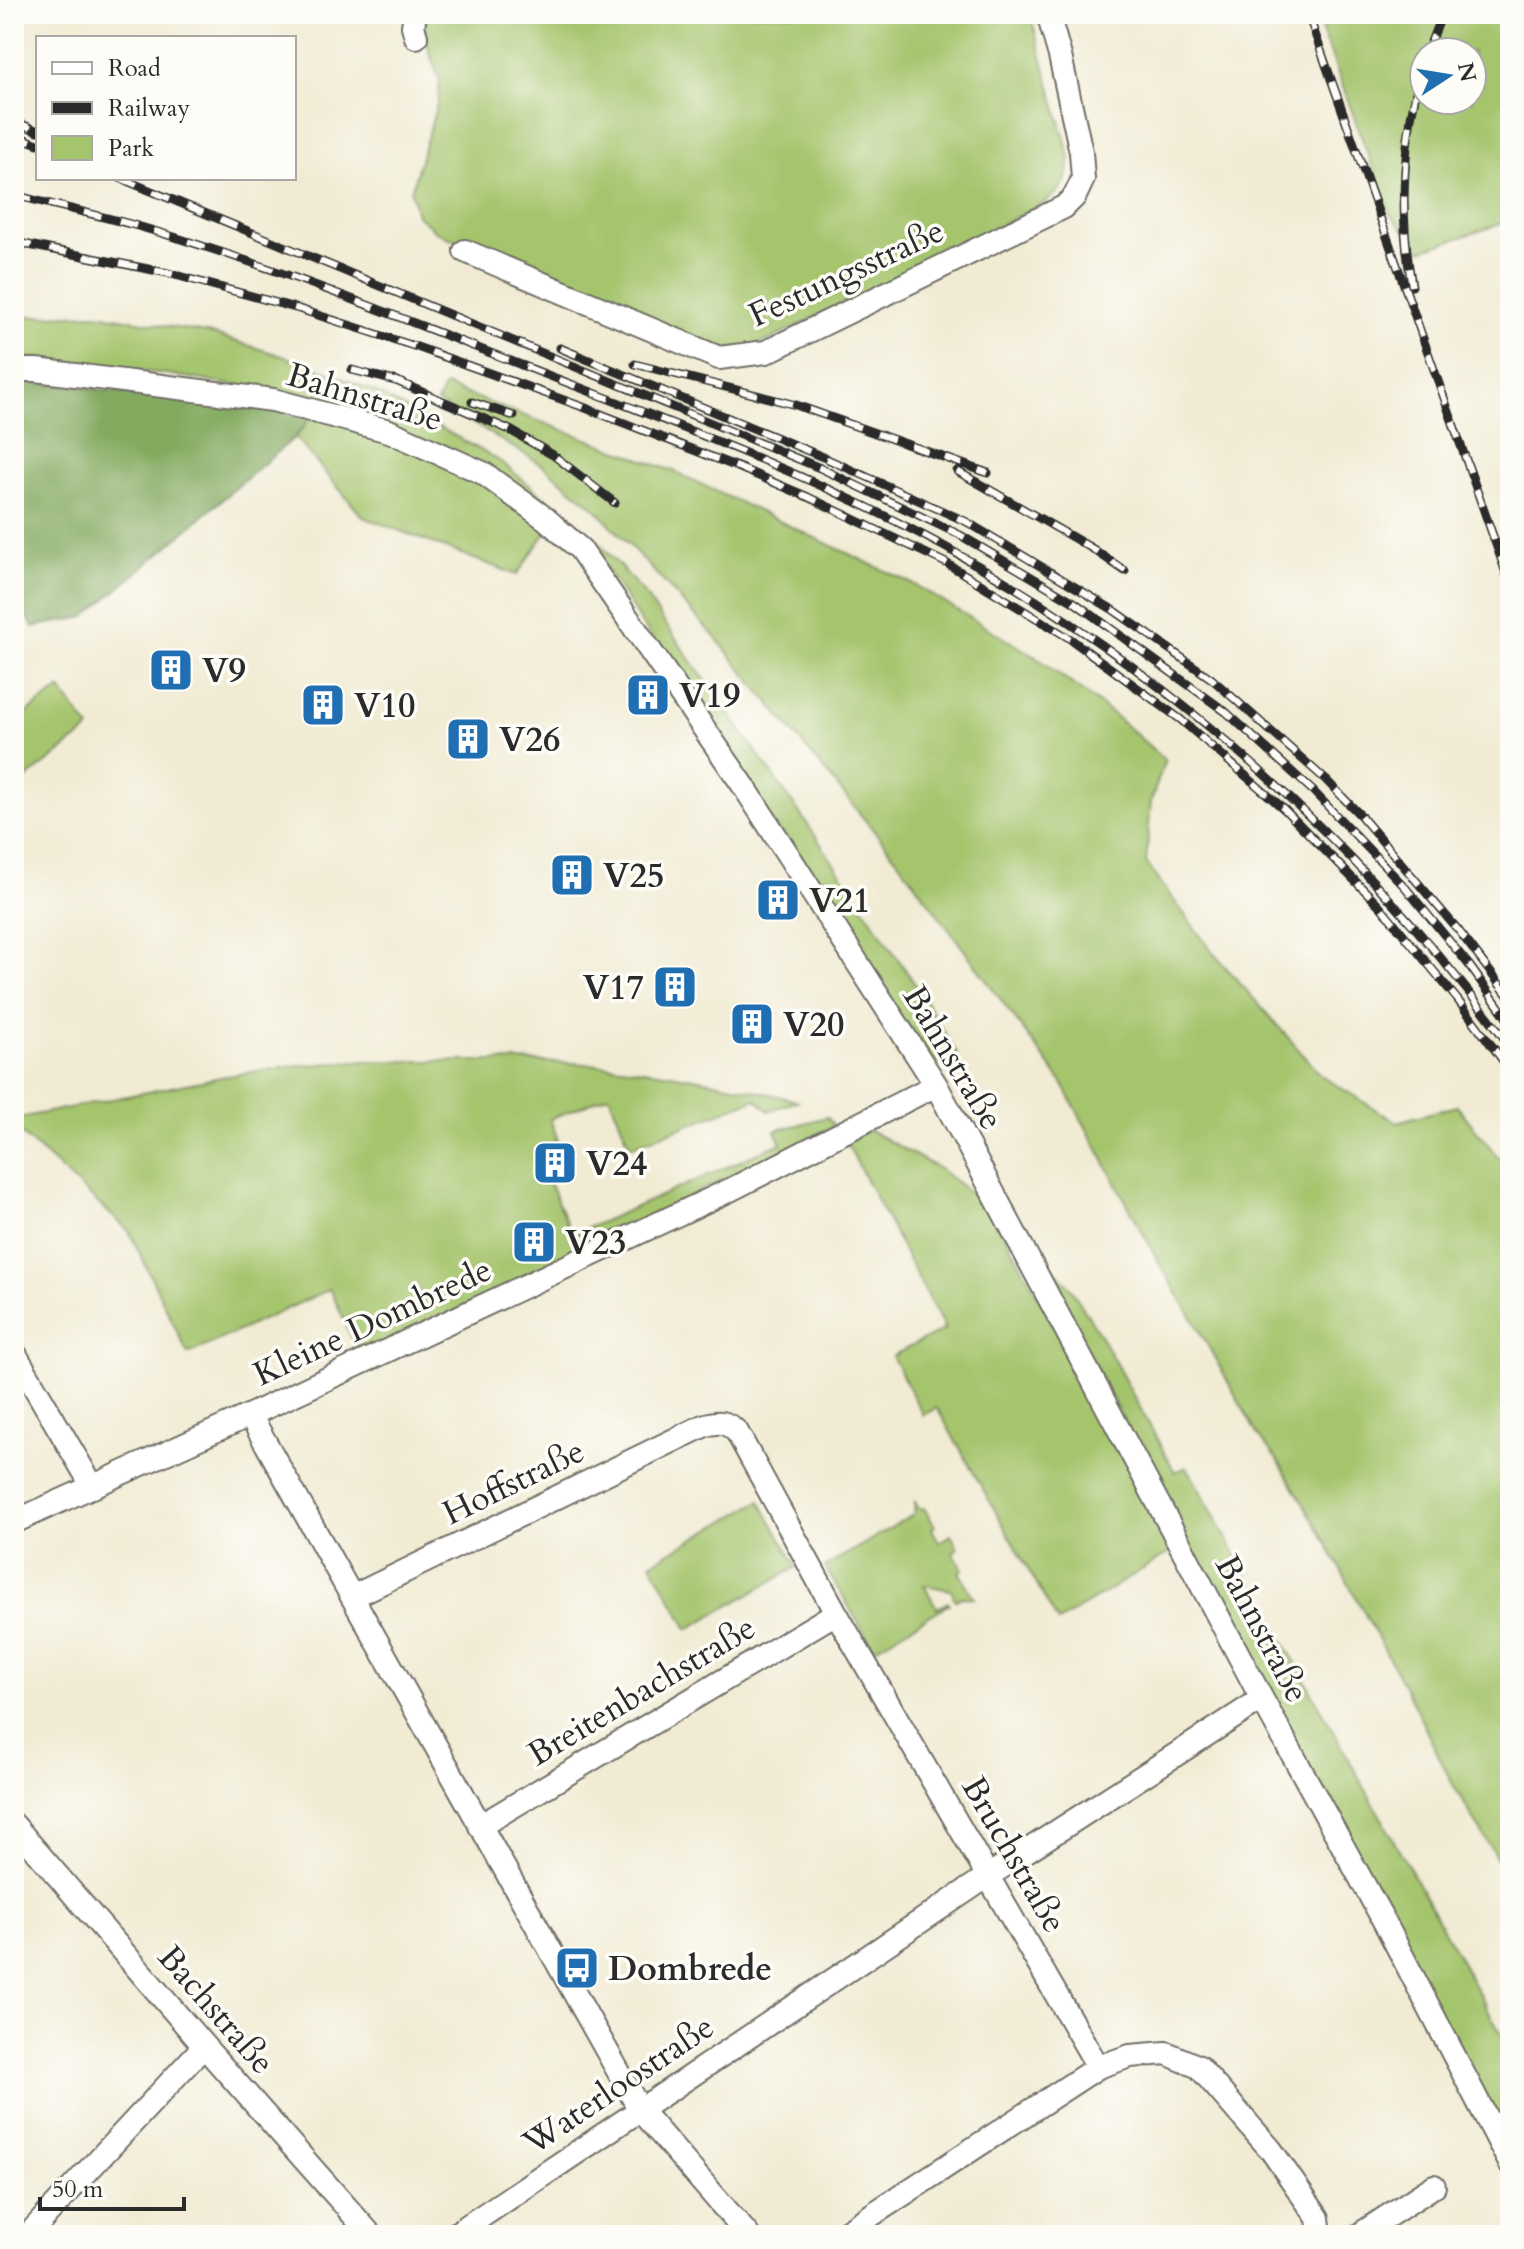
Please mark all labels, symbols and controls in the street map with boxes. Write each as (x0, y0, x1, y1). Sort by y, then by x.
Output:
legend (36, 36, 296, 180)
north arrow (1408, 36, 1488, 116)
text: Road (108, 52, 161, 85)
text: N (1450, 60, 1483, 85)
text: Railway (108, 92, 190, 125)
text: Park (108, 132, 154, 165)
street label: Festungsstraße (741, 208, 951, 338)
street label: Bahnstraße (281, 351, 448, 442)
building icon: V9 (147, 646, 195, 694)
place label: V9 (202, 648, 246, 694)
building icon: V19 (624, 671, 672, 719)
place label: V19 (679, 673, 740, 719)
building icon: V10 (299, 681, 347, 729)
place label: V10 (354, 683, 415, 729)
building icon: V26 (444, 715, 492, 763)
place label: V26 (499, 717, 560, 763)
building icon: V25 (548, 851, 596, 899)
place label: V25 (603, 853, 664, 899)
building icon: V21 (754, 876, 802, 924)
place label: V21 (809, 878, 870, 924)
building icon: V17 (651, 963, 699, 1011)
place label: V17 (583, 965, 644, 1011)
street label: Bahnstraße (892, 977, 1014, 1138)
building icon: V20 (728, 1000, 776, 1048)
place label: V20 (783, 1002, 844, 1048)
building icon: V24 (531, 1139, 579, 1187)
place label: V24 (586, 1141, 647, 1187)
building icon: V23 (510, 1218, 558, 1266)
place label: V23 (565, 1220, 626, 1266)
street label: Kleine Dombrede (246, 1247, 499, 1397)
street label: Hoffstraße (435, 1428, 592, 1536)
street label: Bahnstraße (1204, 1547, 1320, 1710)
street label: Breitenbachstraße (519, 1605, 764, 1777)
street label: Bruchstraße (951, 1768, 1077, 1941)
street label: Bachstraße (147, 1935, 285, 2084)
bus stop icon: Dombrede (553, 1944, 601, 1992)
place label: Dombrede (608, 1946, 772, 1992)
street label: Waterloostraße (513, 2004, 723, 2166)
scale bar (40, 2161, 184, 2211)
text: 50 m (52, 2173, 104, 2206)

